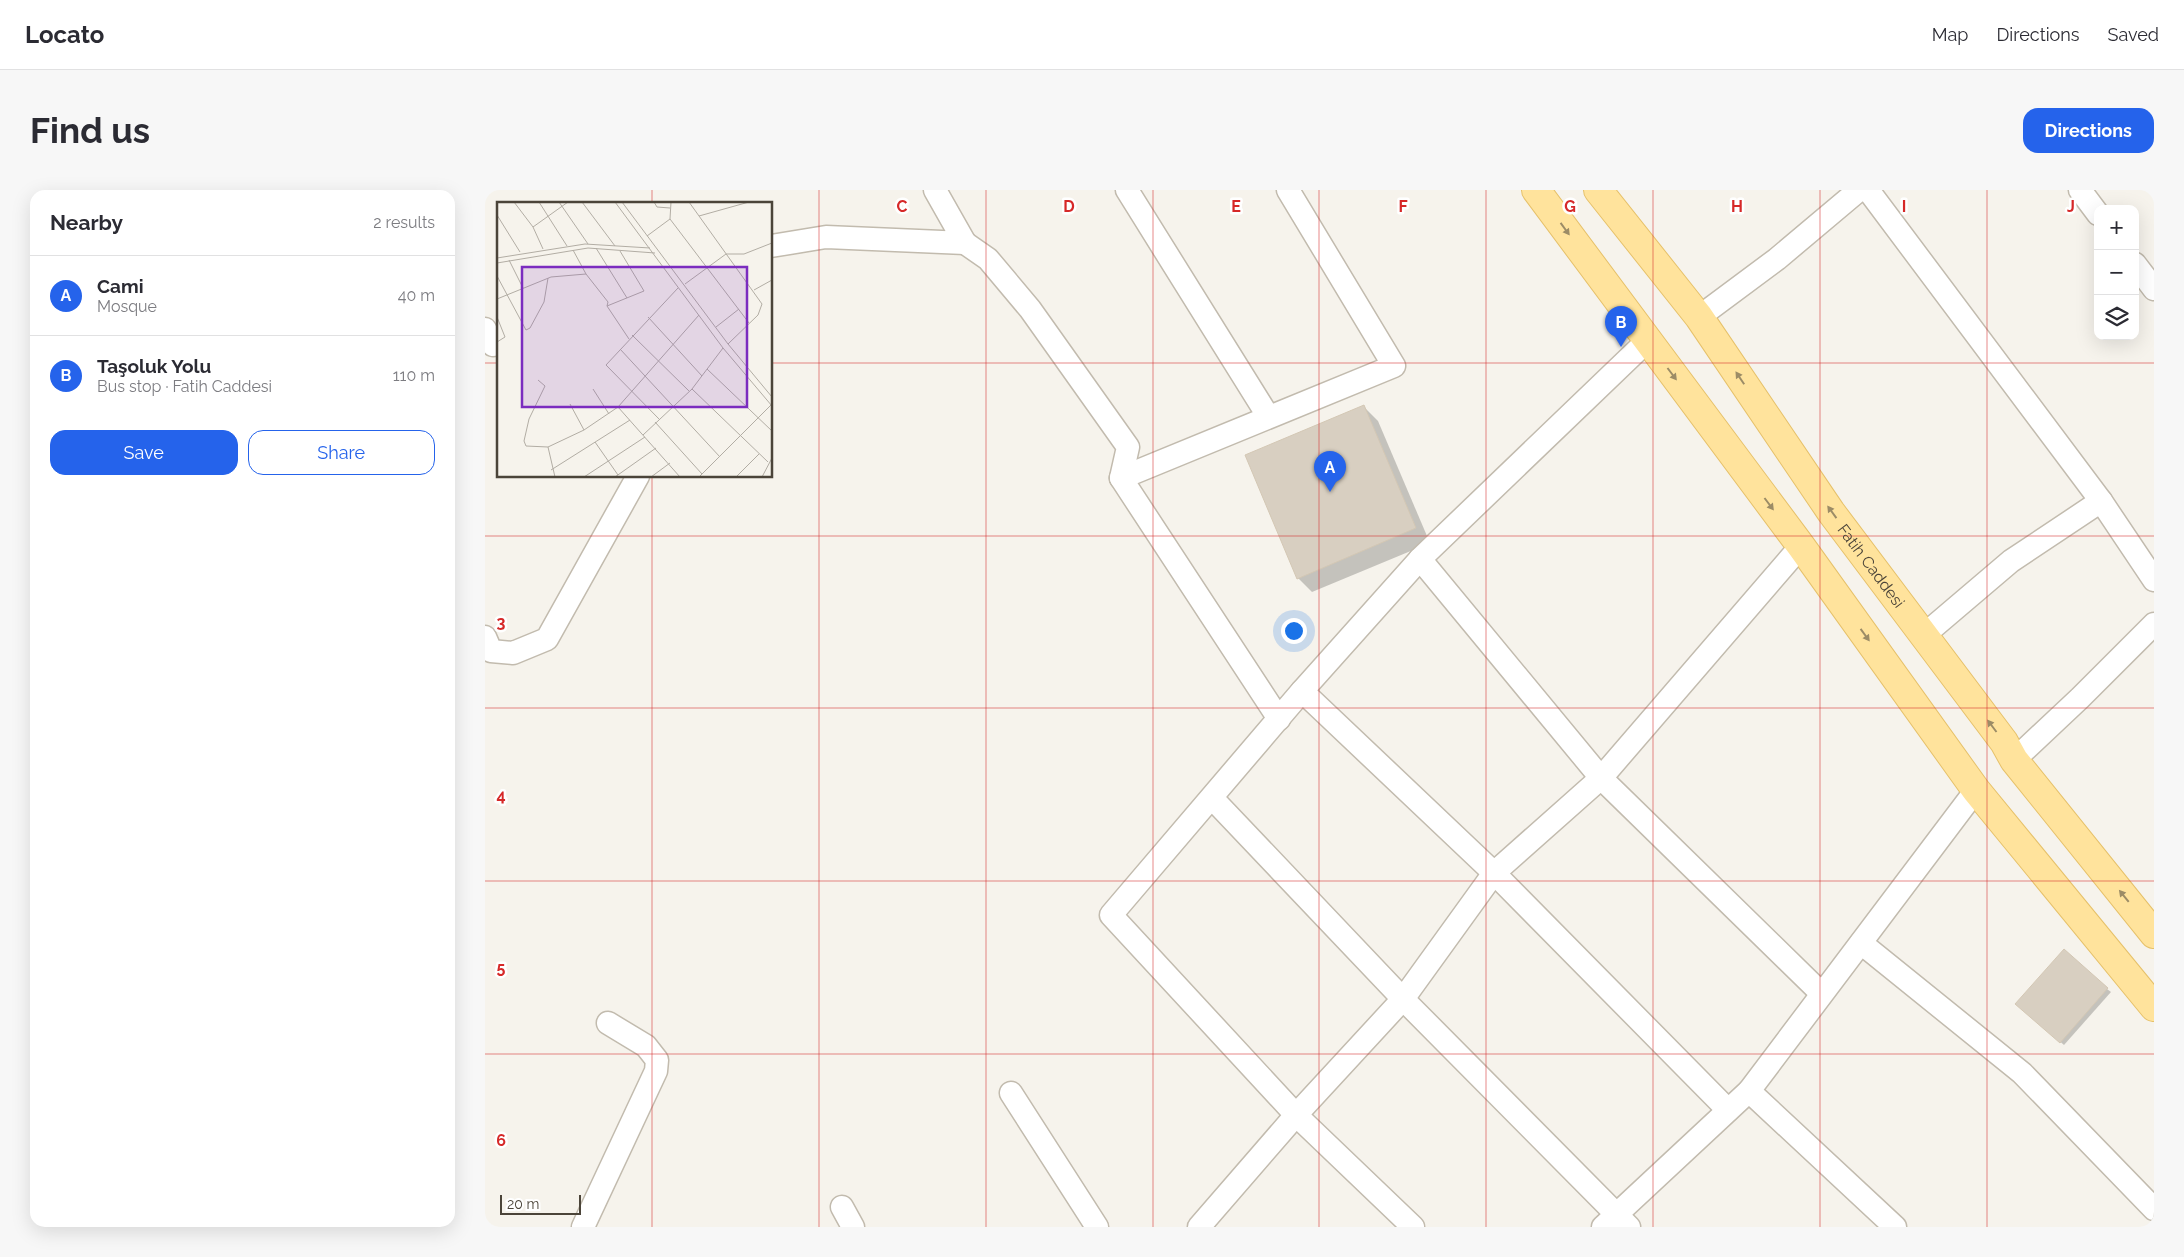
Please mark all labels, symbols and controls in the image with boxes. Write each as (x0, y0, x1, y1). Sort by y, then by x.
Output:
text: Locato (25, 20, 104, 49)
text: Map (1932, 24, 1968, 45)
text: Directions (1996, 24, 2080, 45)
text: Saved (2108, 24, 2159, 45)
button: Directions (2023, 108, 2154, 153)
text: Find us (30, 110, 150, 151)
text: C (897, 197, 908, 216)
text: D (1063, 197, 1075, 216)
text: E (1231, 197, 1241, 216)
text: F (1398, 197, 1408, 216)
text: G (1564, 197, 1576, 216)
text: H (1731, 197, 1743, 216)
text: I (1902, 197, 1906, 216)
text: J (2067, 197, 2075, 216)
inset map (497, 202, 773, 478)
map controls (2094, 205, 2139, 340)
button: + (2094, 205, 2139, 250)
text: Nearby (50, 210, 123, 235)
text: 2 results (373, 213, 435, 232)
one-way arrow (1559, 222, 1570, 235)
button: − (2094, 250, 2139, 295)
text: Cami (97, 275, 143, 297)
text: A (61, 286, 71, 305)
text: 40 m (398, 286, 435, 305)
button: layers (2094, 295, 2139, 340)
text: Mosque (97, 297, 157, 316)
pin: B (1605, 306, 1637, 347)
text: Taşoluk Yolu (97, 355, 211, 377)
text: B (61, 366, 71, 385)
text: 110 m (393, 366, 435, 385)
one-way arrow (1666, 367, 1677, 380)
one-way arrow (1735, 371, 1745, 385)
text: Bus stop · Fatih Caddesi (97, 377, 272, 396)
button: Save (50, 430, 238, 475)
button: Share (248, 430, 435, 475)
pin: A (1314, 451, 1346, 492)
one-way arrow (1764, 497, 1774, 511)
one-way arrow (1826, 506, 1837, 519)
street label: Fatih Caddesi (1834, 521, 1909, 612)
text: 3 (497, 613, 506, 632)
your location (1281, 618, 1307, 644)
one-way arrow (1860, 628, 1870, 642)
one-way arrow (1987, 719, 1997, 733)
text: 4 (496, 786, 506, 805)
one-way arrow (2118, 890, 2129, 903)
text: 5 (497, 958, 506, 977)
text: 6 (496, 1131, 506, 1150)
scale bar (500, 1192, 581, 1215)
text: 20 m (507, 1196, 539, 1212)

